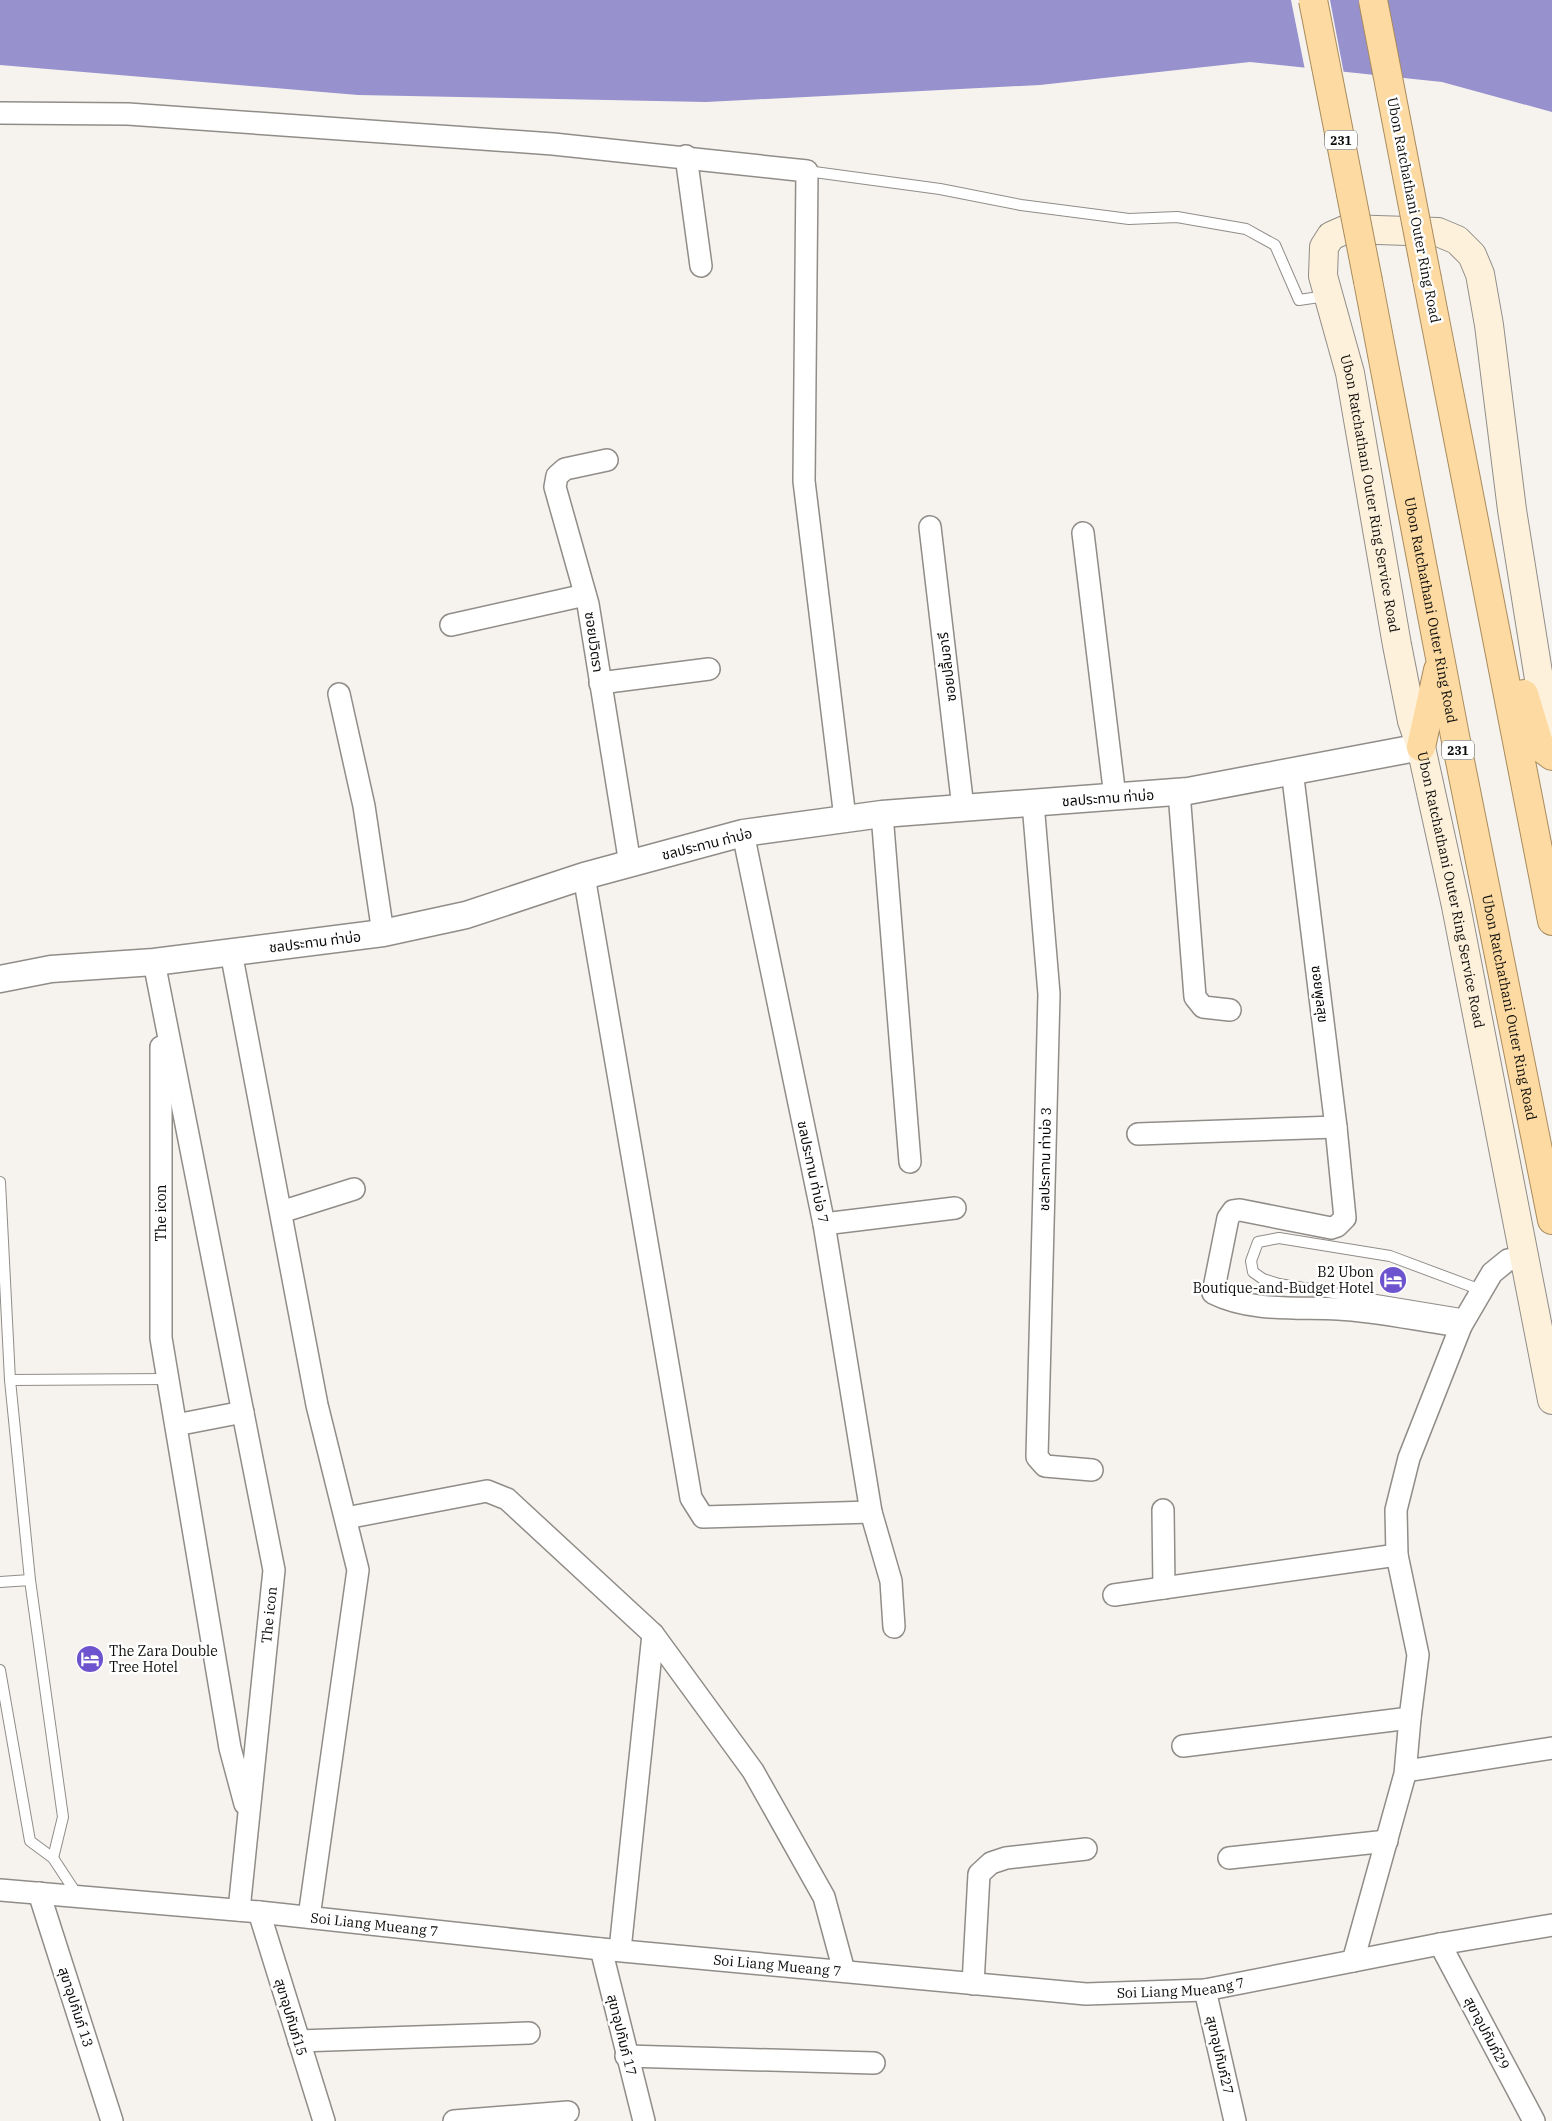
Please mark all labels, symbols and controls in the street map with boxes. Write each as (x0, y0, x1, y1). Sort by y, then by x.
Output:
street label: Ubon Ratchathani Outer Ring Road (1383, 96, 1445, 325)
road number: 231 (1325, 130, 1357, 150)
street label: Ubon Ratchathani Outer Ring Service Road (1336, 352, 1404, 634)
street label: Ubon Ratchathani Outer Ring Road (1400, 495, 1461, 725)
street label: ซอยปวิตรา (581, 611, 607, 673)
street label: ซอยปลื้มอารี (933, 631, 960, 703)
road number: 231 (1442, 740, 1474, 760)
street label: Ubon Ratchathani Outer Ring Service Road (1413, 750, 1489, 1030)
street label: ชลประทาน ท่าบ่อ (1061, 786, 1155, 810)
street label: ชลประทาน ท่าบ่อ (660, 824, 754, 864)
street label: Ubon Ratchathani Outer Ring Road (1478, 893, 1541, 1122)
street label: ชลประทาน ท่าบ่อ (268, 927, 362, 957)
street label: ซอยพูลสุข (1308, 964, 1332, 1024)
street label: ชลประทาน ท่าบ่อ 3 (1035, 1107, 1055, 1211)
street label: ชลประทาน ท่าบ่อ 7 (793, 1119, 833, 1225)
street label: The icon (152, 1184, 170, 1241)
place label: B2 Ubon Boutique-and-Budget Hotel (1193, 1263, 1374, 1297)
hotel icon: B2 Ubon Boutique-and-Budget Hotel (1378, 1265, 1408, 1295)
street label: The icon (257, 1586, 281, 1644)
place label: The Zara Double Tree Hotel (109, 1642, 218, 1676)
hotel icon: The Zara Double Tree Hotel (75, 1644, 105, 1674)
street label: Soi Liang Mueang 7 (310, 1909, 439, 1940)
street label: Soi Liang Mueang 7 (713, 1950, 842, 1980)
street label: สุขาอุปกัมภ์ 13 (55, 1965, 97, 2049)
street label: Soi Liang Mueang 7 (1116, 1973, 1246, 2002)
street label: สุขาอุปกัมภ์15 (271, 1976, 311, 2058)
street label: สุขาอุปกัมภ์ 17 (603, 1992, 641, 2078)
street label: สุขาอุปกัมภ์29 (1460, 1993, 1514, 2073)
street label: สุขาอุปกัมภ์27 (1202, 2014, 1238, 2096)

